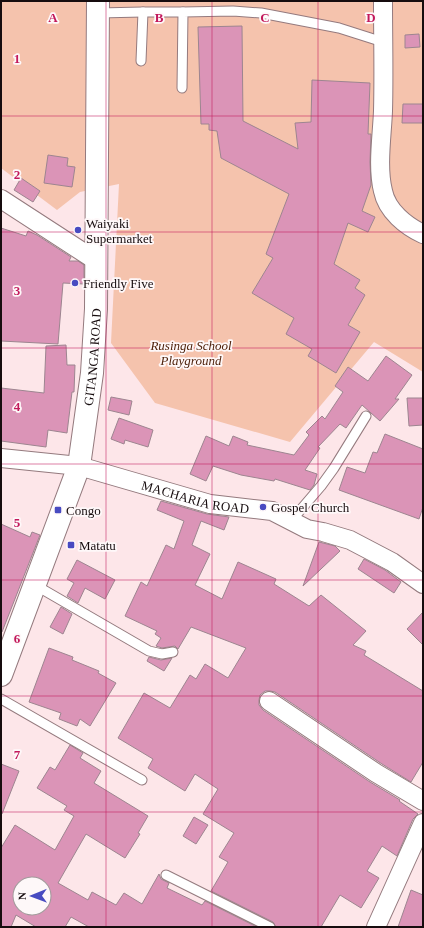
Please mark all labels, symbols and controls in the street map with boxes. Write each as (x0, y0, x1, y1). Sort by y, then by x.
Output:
text: A (48, 10, 58, 25)
text: B (155, 10, 164, 25)
text: C (260, 10, 270, 25)
text: D (366, 10, 376, 25)
text: 1 (14, 51, 20, 66)
text: 2 (14, 167, 20, 182)
place label: Waiyaki Supermarket (86, 216, 153, 246)
marker: Waiyaki Supermarket (73, 225, 83, 235)
place label: Friendly Five (83, 276, 154, 291)
marker: Friendly Five (70, 278, 80, 288)
text: 3 (14, 283, 21, 298)
street label: GITANGA ROAD (80, 308, 104, 406)
park label: Rusinga School Playground (149, 338, 232, 368)
text: 4 (14, 399, 21, 414)
street label: MACHARIA ROAD (140, 477, 250, 516)
place label: Gospel Church (271, 500, 350, 515)
marker: Gospel Church (258, 502, 268, 512)
place label: Congo (66, 503, 101, 518)
marker: Congo (53, 505, 63, 515)
text: 5 (14, 515, 21, 530)
place label: Matatu (79, 538, 116, 553)
marker: Matatu (66, 540, 76, 550)
text: 6 (14, 631, 21, 646)
text: 7 (14, 747, 21, 762)
north arrow (12, 876, 52, 916)
text: N (16, 892, 28, 900)

